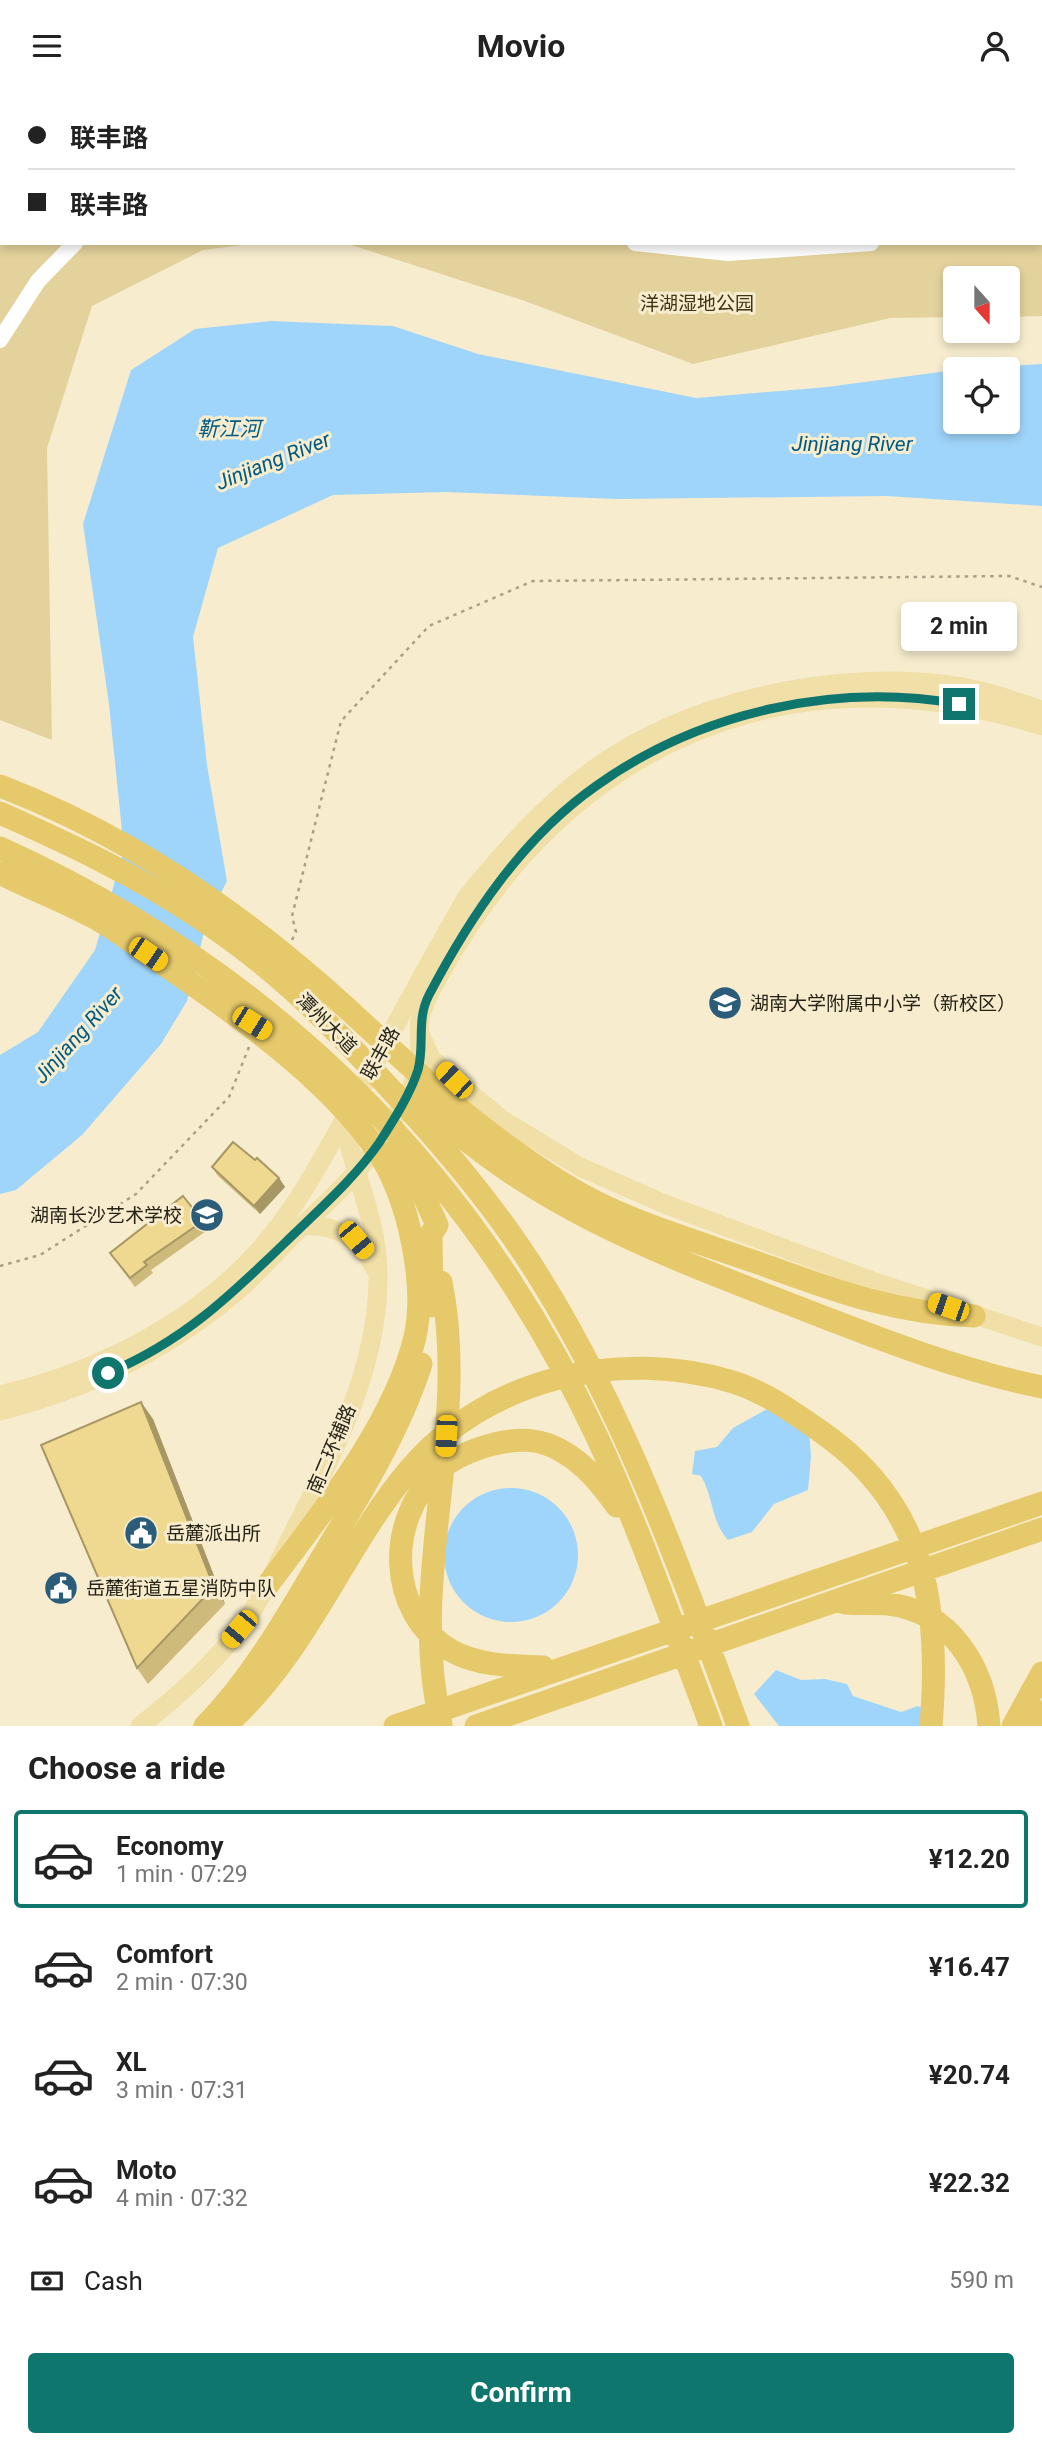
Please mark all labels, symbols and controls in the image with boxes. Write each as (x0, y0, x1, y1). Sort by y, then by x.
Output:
icon: menu (28, 27, 66, 65)
text: Movio (477, 27, 565, 65)
icon: person (976, 27, 1014, 65)
text: 联丰路 (70, 123, 148, 153)
text: 联丰路 (70, 190, 148, 220)
north arrow (943, 266, 1020, 343)
map controls (943, 266, 1020, 434)
park label: 洋湖湿地公园 (640, 292, 754, 315)
button: locate (943, 357, 1020, 434)
water label: 靳江河 (198, 417, 264, 441)
water label: Jinjiang River (212, 427, 335, 495)
water label: Jinjiang River (791, 432, 914, 456)
callout: 2 min (901, 603, 1017, 651)
text: 2 min (930, 613, 988, 640)
route end (943, 688, 975, 720)
car (125, 934, 172, 974)
water label: Jinjiang River (29, 981, 128, 1088)
school or university icon: 湖南大学附属中小学（新校区） (706, 984, 744, 1022)
street label: 潭州大道 (292, 988, 362, 1058)
place label: 湖南大学附属中小学（新校区） (750, 992, 1016, 1015)
car (229, 1003, 276, 1043)
street label: 联丰路 (357, 1023, 404, 1084)
car (432, 1058, 477, 1102)
school or university icon: 湖南长沙艺术学校 (188, 1196, 226, 1234)
place label: 湖南长沙艺术学校 (30, 1204, 182, 1227)
car (335, 1217, 378, 1263)
car (925, 1290, 972, 1324)
route start (92, 1357, 124, 1389)
street label: 南二环辅路 (302, 1401, 361, 1497)
car (435, 1414, 458, 1458)
public building icon: 岳麓派出所 (122, 1514, 160, 1552)
place label: 岳麓派出所 (166, 1522, 261, 1545)
public building icon: 岳麓街道五星消防中队 (42, 1569, 80, 1607)
place label: 岳麓街道五星消防中队 (86, 1577, 276, 1600)
car (218, 1606, 261, 1652)
text: Choose a ride (28, 1749, 225, 1787)
icon: car (32, 1828, 95, 1891)
text: Economy (116, 1831, 223, 1861)
text: ¥12.20 (929, 1844, 1010, 1874)
text: 1 min · 07:29 (116, 1861, 248, 1888)
icon: car (32, 1936, 95, 1999)
text: Comfort (116, 1939, 213, 1969)
text: ¥16.47 (929, 1952, 1010, 1982)
text: 2 min · 07:30 (116, 1969, 248, 1996)
icon: car (32, 2044, 95, 2107)
text: XL (116, 2047, 147, 2077)
text: ¥20.74 (929, 2060, 1010, 2090)
text: 3 min · 07:31 (116, 2077, 248, 2104)
icon: car (32, 2152, 95, 2215)
text: Moto (116, 2155, 177, 2185)
text: ¥22.32 (929, 2168, 1010, 2198)
text: 4 min · 07:32 (116, 2185, 248, 2212)
icon: cash (28, 2262, 66, 2300)
text: Cash (84, 2266, 143, 2296)
text: 590 m (949, 2267, 1014, 2294)
button: Confirm (28, 2353, 1014, 2433)

